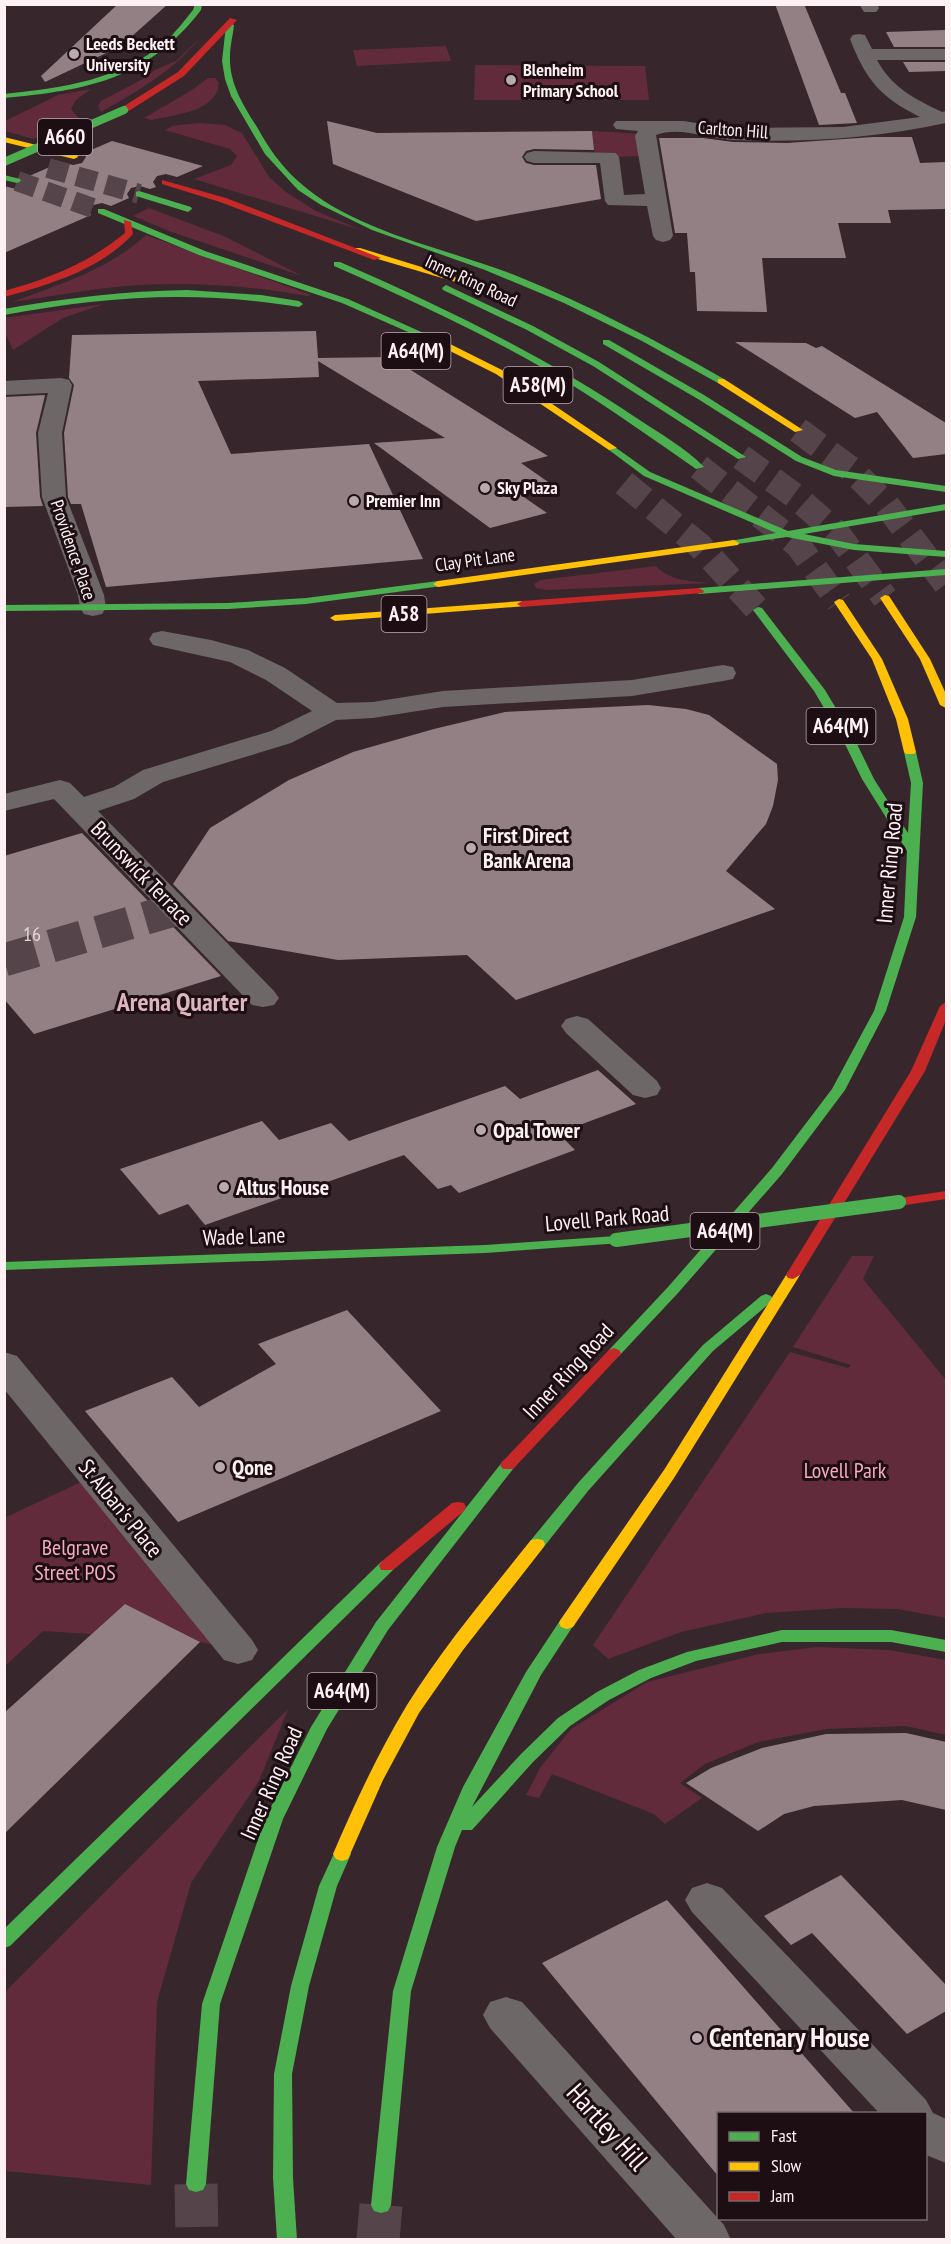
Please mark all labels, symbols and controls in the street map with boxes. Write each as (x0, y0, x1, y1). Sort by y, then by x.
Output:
place label: Leeds Beckett University (86, 32, 175, 76)
marker: Leeds Beckett University (67, 47, 81, 61)
place label: Blenheim Primary School (523, 58, 619, 102)
marker: Blenheim Primary School (504, 73, 518, 87)
street label: Carlton Hill (697, 116, 770, 143)
road number: A660 (38, 119, 92, 155)
street label: Inner Ring Road (422, 249, 521, 312)
road number: A64(M) (382, 333, 450, 369)
road number: A58(M) (504, 367, 572, 403)
place label: Sky Plaza (497, 476, 558, 499)
marker: Sky Plaza (478, 481, 492, 495)
place label: Premier Inn (366, 489, 440, 512)
marker: Premier Inn (347, 494, 361, 508)
street label: Providence Place (46, 497, 101, 603)
street label: Clay Pit Lane (434, 543, 516, 576)
road number: A58 (382, 596, 426, 632)
road number: A64(M) (806, 708, 876, 744)
street label: Inner Ring Road (870, 802, 908, 924)
street label: Brunswick Terrace (85, 815, 199, 931)
place label: First Direct Bank Arena (483, 821, 571, 874)
marker: First Direct Bank Arena (464, 841, 478, 855)
house number: 16 (23, 921, 41, 947)
district label: Arena Quarter (116, 985, 248, 1018)
place label: Opal Tower (493, 1116, 580, 1144)
marker: Opal Tower (474, 1123, 488, 1137)
place label: Altus House (235, 1173, 329, 1201)
marker: Altus House (217, 1180, 231, 1194)
street label: Lovell Park Road (544, 1199, 670, 1237)
road number: A64(M) (690, 1213, 760, 1249)
street label: Wade Lane (202, 1221, 286, 1251)
street label: Inner Ring Road (517, 1317, 619, 1425)
street label: St Alban's Place (73, 1453, 169, 1563)
place label: Qone (232, 1453, 273, 1481)
park label: Lovell Park (804, 1456, 887, 1484)
marker: Qone (213, 1460, 227, 1474)
park label: Belgrave Street POS (34, 1533, 116, 1586)
road number: A64(M) (308, 1673, 376, 1709)
street label: Inner Ring Road (234, 1722, 308, 1844)
place label: Centenary House (709, 2020, 870, 2054)
marker: Centenary House (690, 2031, 704, 2045)
street label: Hartley Hill (560, 2076, 656, 2178)
legend (717, 2112, 927, 2220)
text: Fast (771, 2124, 797, 2147)
text: Slow (771, 2154, 802, 2177)
text: Jam (770, 2184, 794, 2207)

